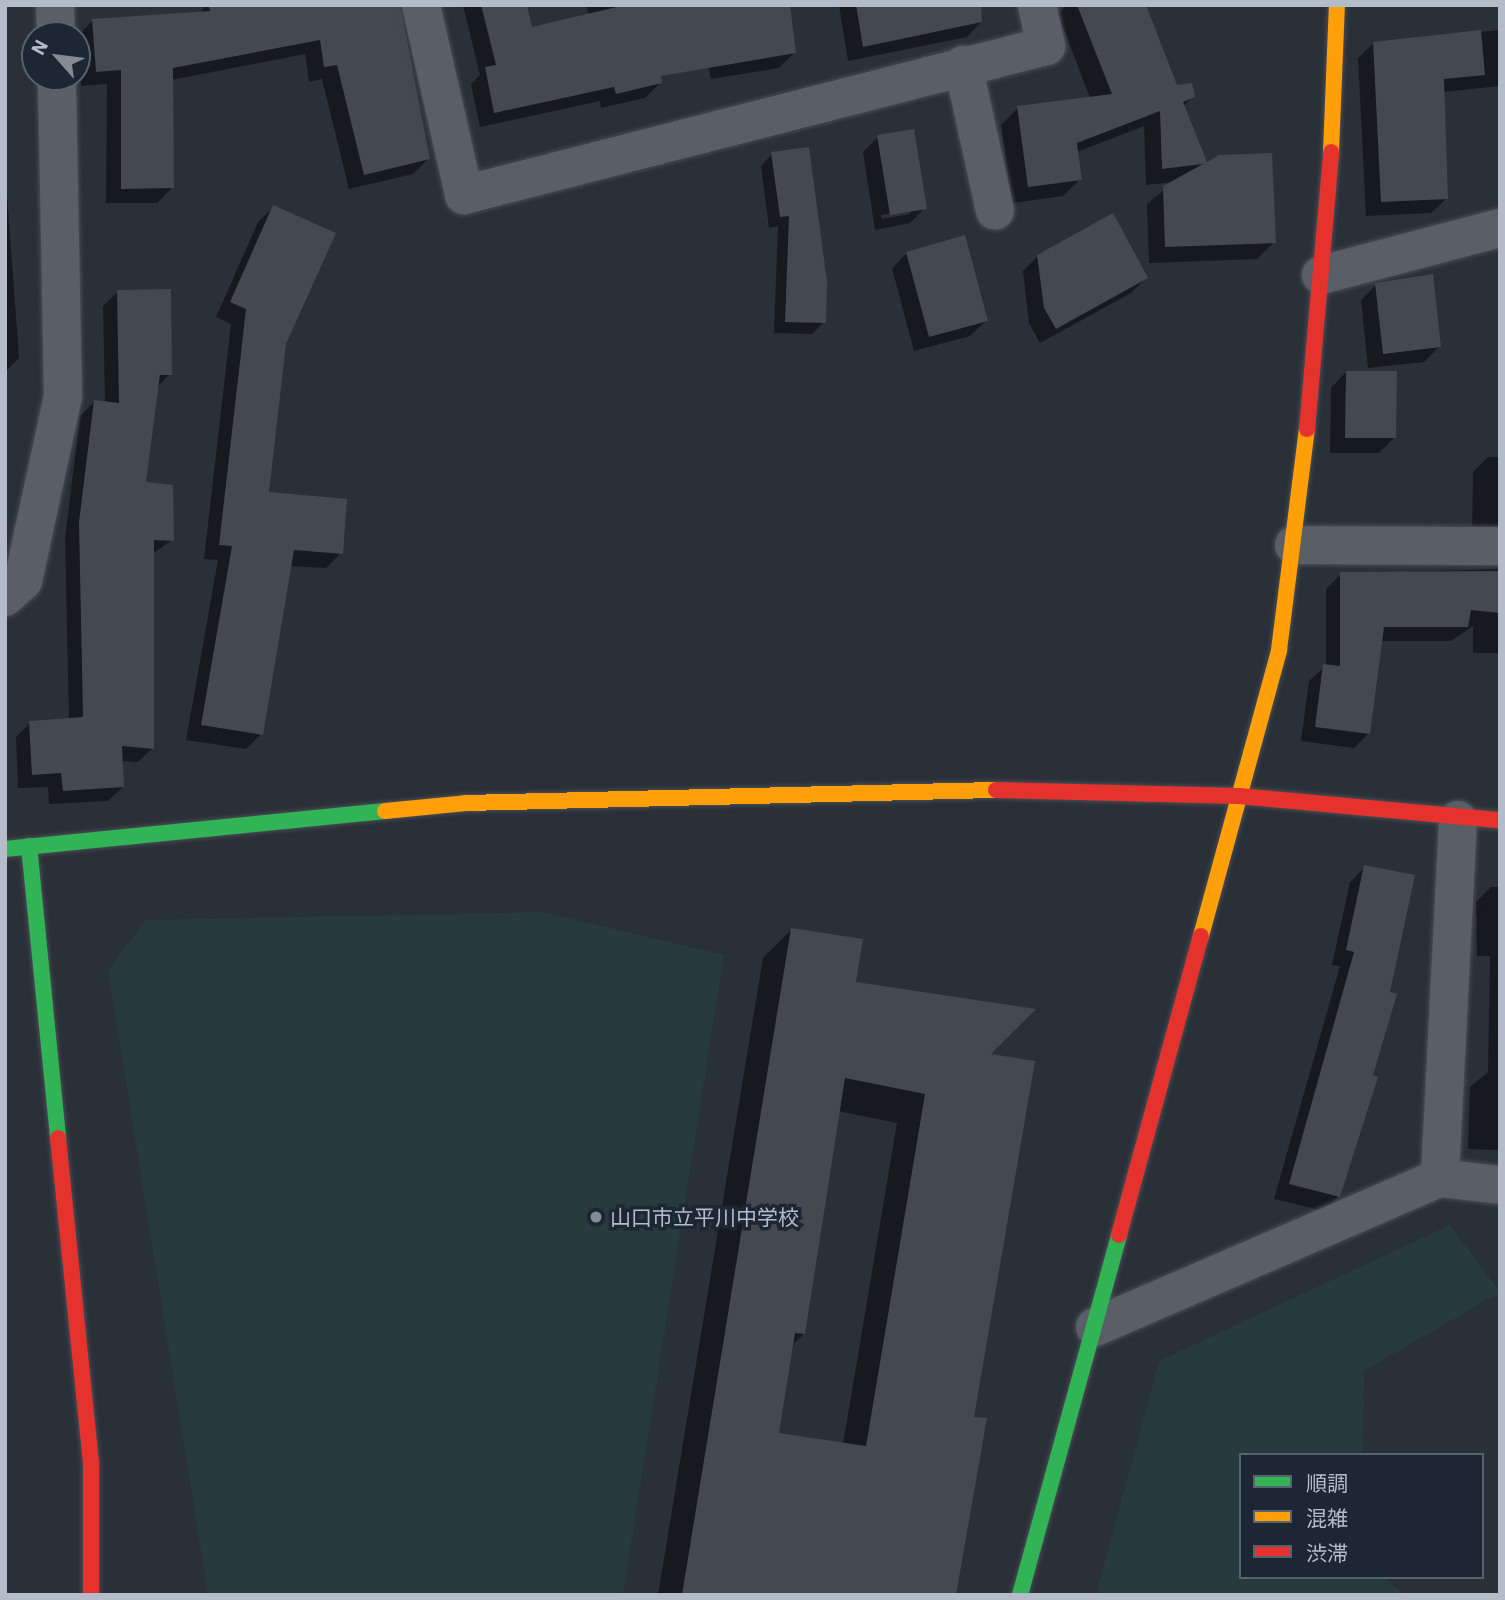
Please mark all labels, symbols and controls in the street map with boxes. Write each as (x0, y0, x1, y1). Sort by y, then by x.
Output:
north arrow (21, 21, 91, 91)
text: N (25, 35, 53, 59)
place label: 山口市立平川中学校 (610, 1204, 799, 1230)
marker: 山口市立平川中学校 (588, 1209, 604, 1225)
legend (1239, 1453, 1484, 1579)
text: 順調 (1306, 1469, 1348, 1497)
text: 混雑 (1306, 1504, 1348, 1532)
text: 渋滞 (1306, 1539, 1348, 1567)

